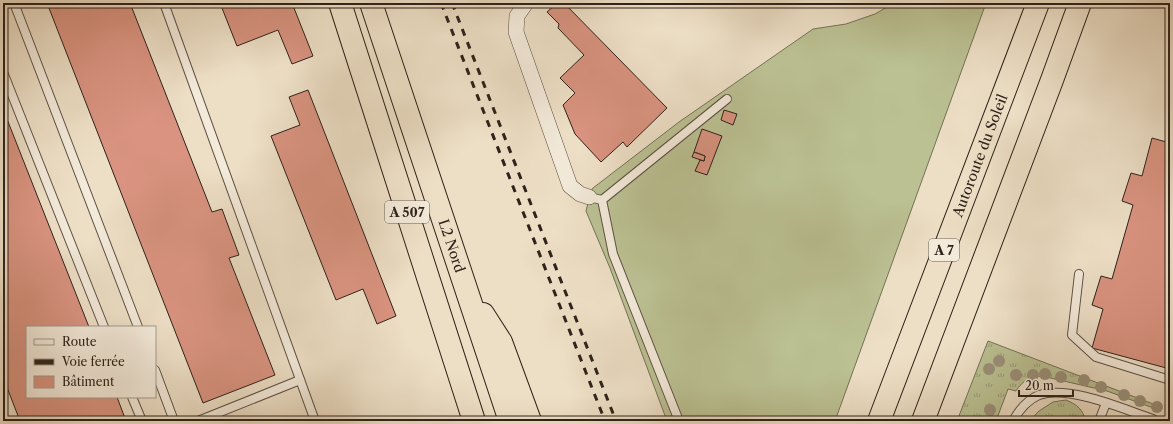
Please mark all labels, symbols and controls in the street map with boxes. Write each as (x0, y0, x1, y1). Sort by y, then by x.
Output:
street label: Autoroute du Soleil (948, 92, 1012, 221)
road number: A 507 (385, 201, 429, 223)
street label: L2 Nord (435, 217, 469, 275)
road number: A 7 (929, 239, 959, 261)
legend (26, 326, 156, 398)
text: Route (62, 334, 97, 349)
text: Voie ferrée (61, 354, 125, 369)
scale bar (1019, 372, 1073, 398)
text: Bâtiment (62, 374, 115, 389)
text: 20 m (1025, 378, 1054, 393)

